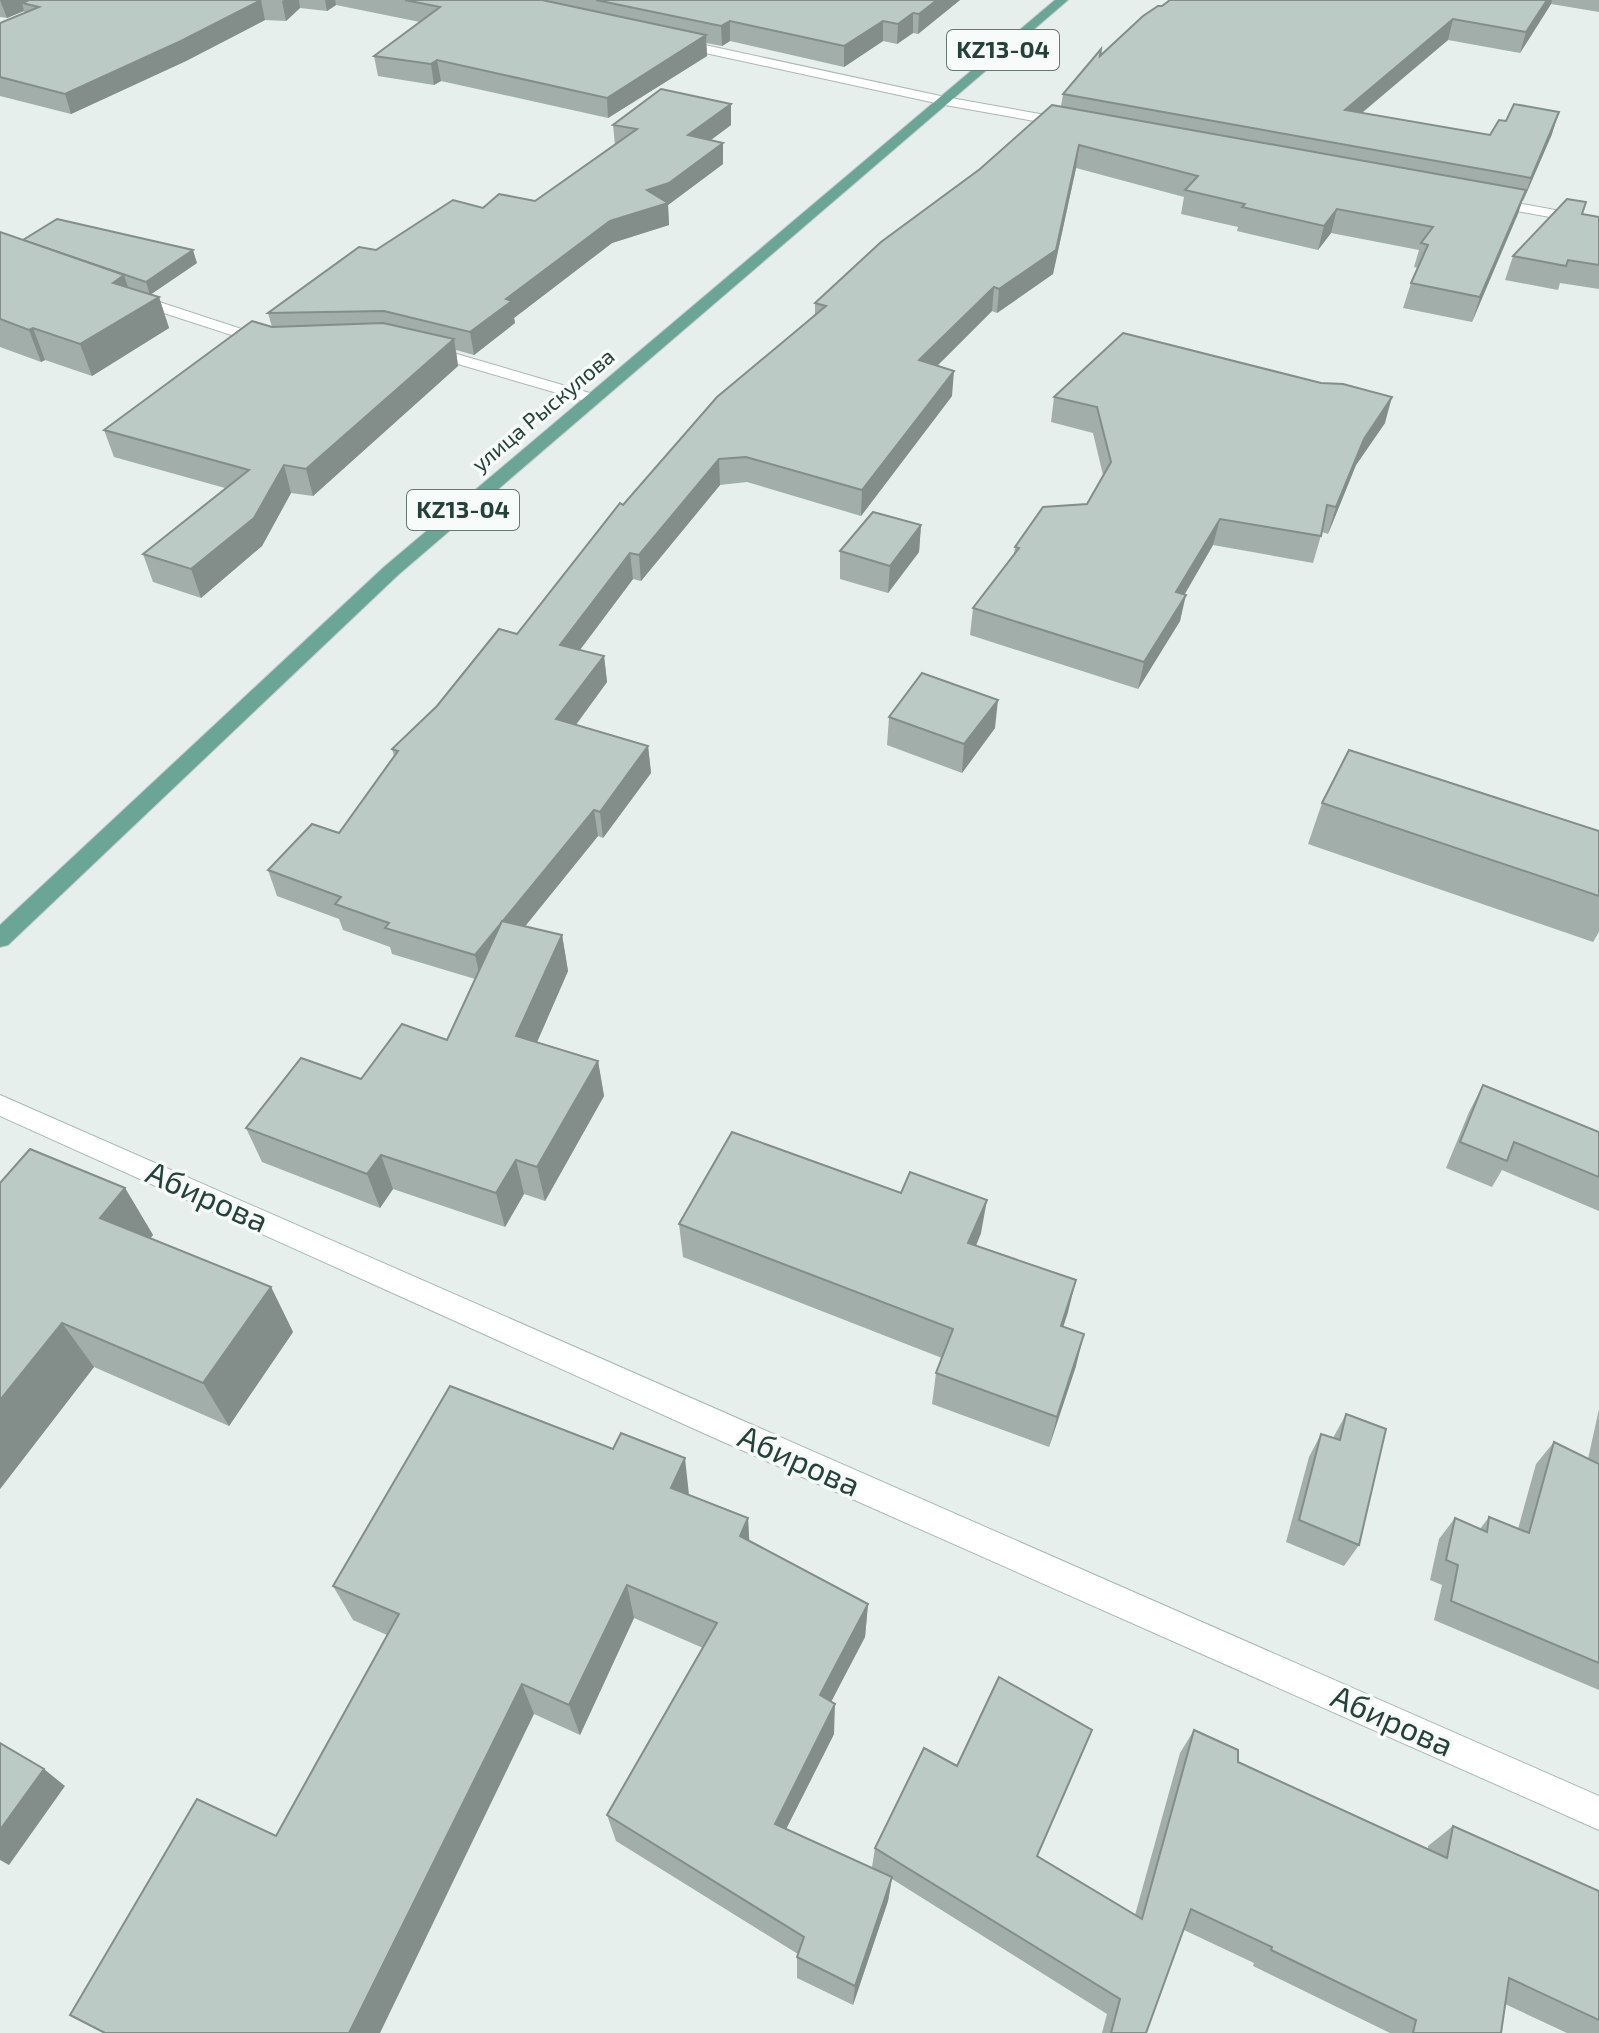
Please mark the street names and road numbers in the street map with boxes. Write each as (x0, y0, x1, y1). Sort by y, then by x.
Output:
road number: KZ13-04 (947, 30, 1059, 70)
street label: улица Рыскулова (466, 342, 620, 477)
road number: KZ13-04 (407, 490, 519, 530)
street label: Абирова (141, 1152, 275, 1239)
street label: Абирова (733, 1416, 867, 1503)
street label: Абирова (1326, 1676, 1460, 1763)

